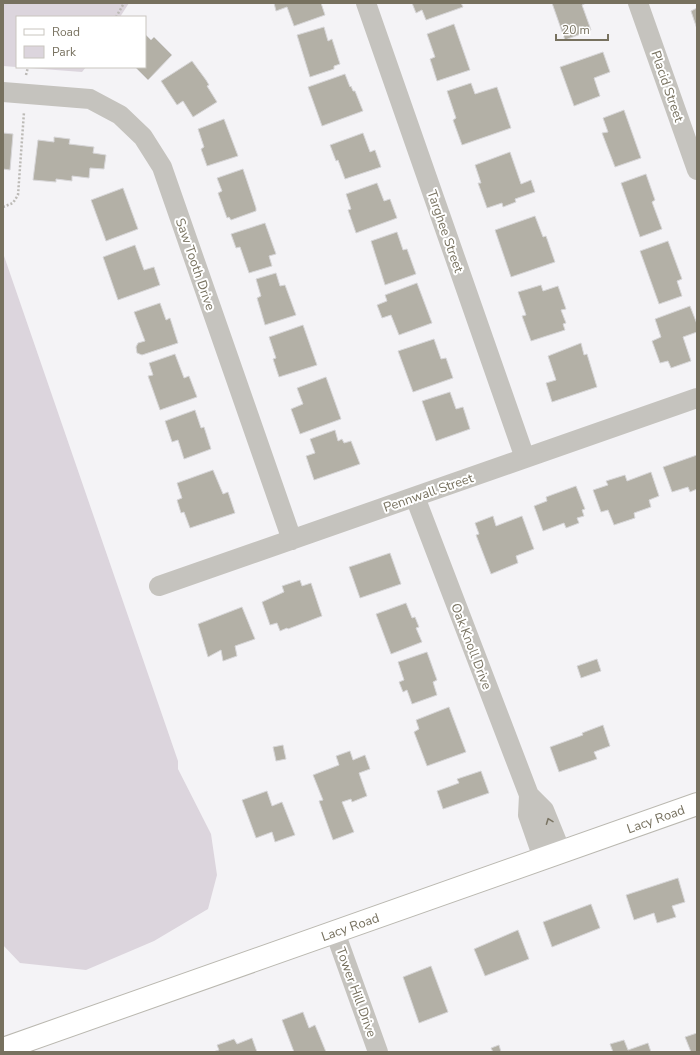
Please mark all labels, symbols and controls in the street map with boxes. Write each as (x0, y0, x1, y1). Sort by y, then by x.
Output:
legend (16, 16, 146, 68)
scale bar (556, 16, 608, 42)
text: 20 m (562, 22, 590, 38)
text: Road (52, 24, 80, 40)
text: Park (52, 44, 77, 60)
street label: Placid Street (646, 48, 688, 125)
street label: Targhee Street (423, 188, 468, 275)
street label: Saw Tooth Drive (171, 216, 219, 313)
street label: Pennwall Street (381, 469, 476, 517)
street label: Oak Knoll Drive (446, 601, 496, 692)
street label: Lacy Road (624, 801, 687, 838)
one-way arrow (545, 818, 553, 825)
street label: Lacy Road (319, 909, 382, 946)
street label: Tower Hill Drive (331, 945, 381, 1040)

